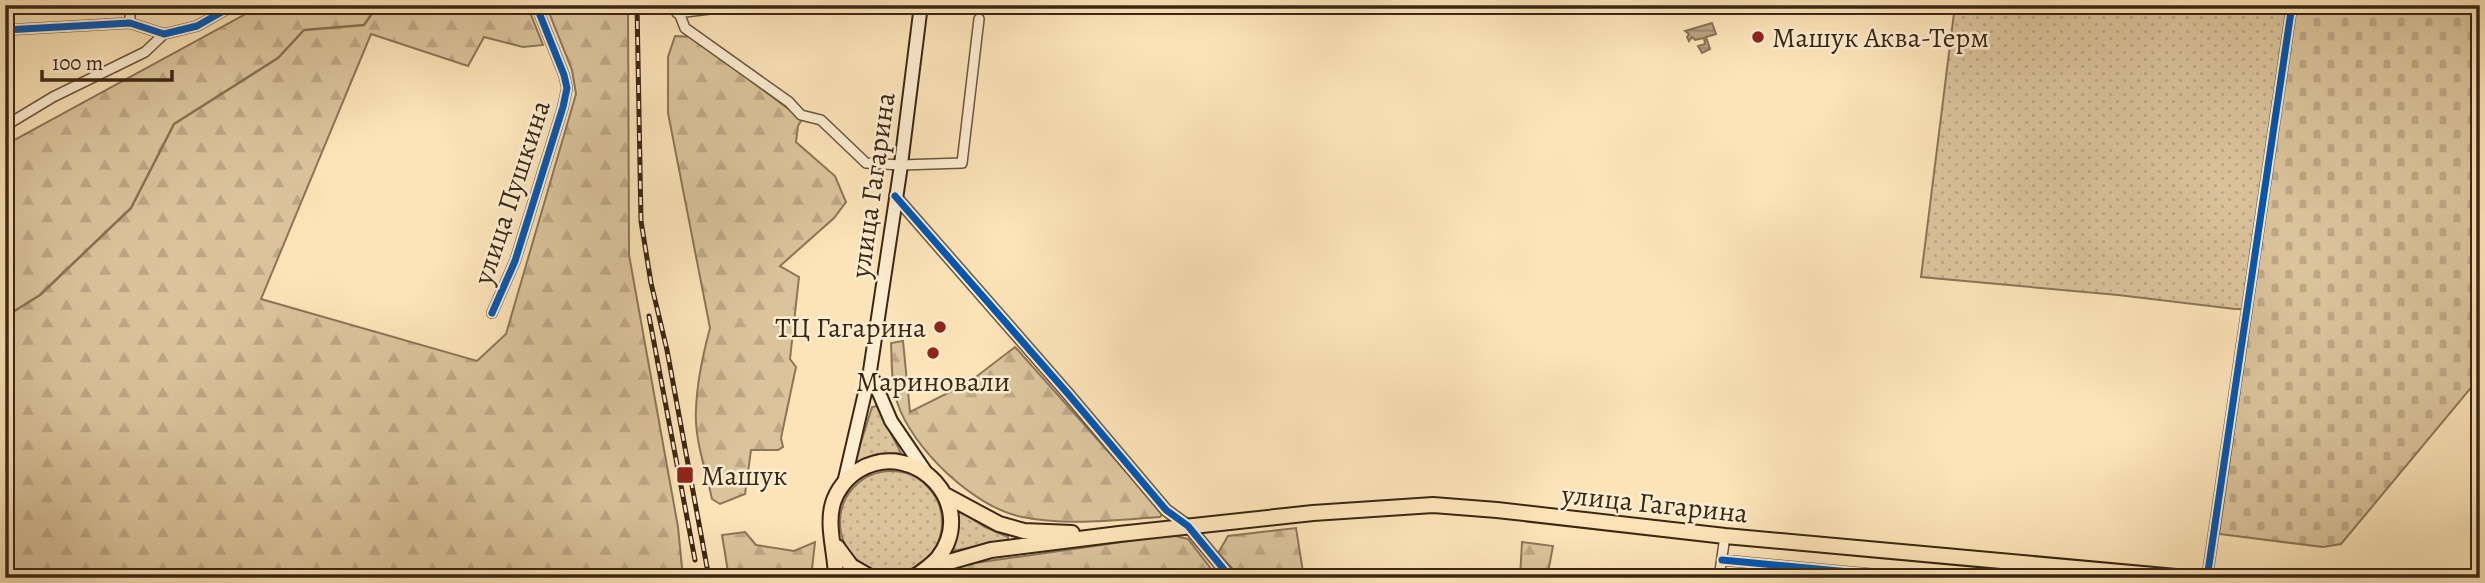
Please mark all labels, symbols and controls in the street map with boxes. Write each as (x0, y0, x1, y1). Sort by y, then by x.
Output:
place label: Машук Аква-Терм (1772, 19, 1989, 57)
marker: Машук Аква-Терм (1750, 29, 1766, 45)
scale bar (42, 38, 172, 82)
text: 100 m (52, 49, 103, 77)
street label: улица Гагарина (841, 90, 905, 281)
street label: улица Пушкина (464, 95, 560, 290)
place label: ТЦ Гагарина (775, 309, 926, 347)
marker: ТЦ Гагарина (932, 319, 948, 335)
marker: Мариновали (925, 345, 941, 361)
place label: Мариновали (856, 363, 1010, 401)
place label: Машук (701, 457, 787, 495)
marker: Машук (675, 465, 695, 485)
street label: улица Гагарина (1559, 475, 1750, 533)

